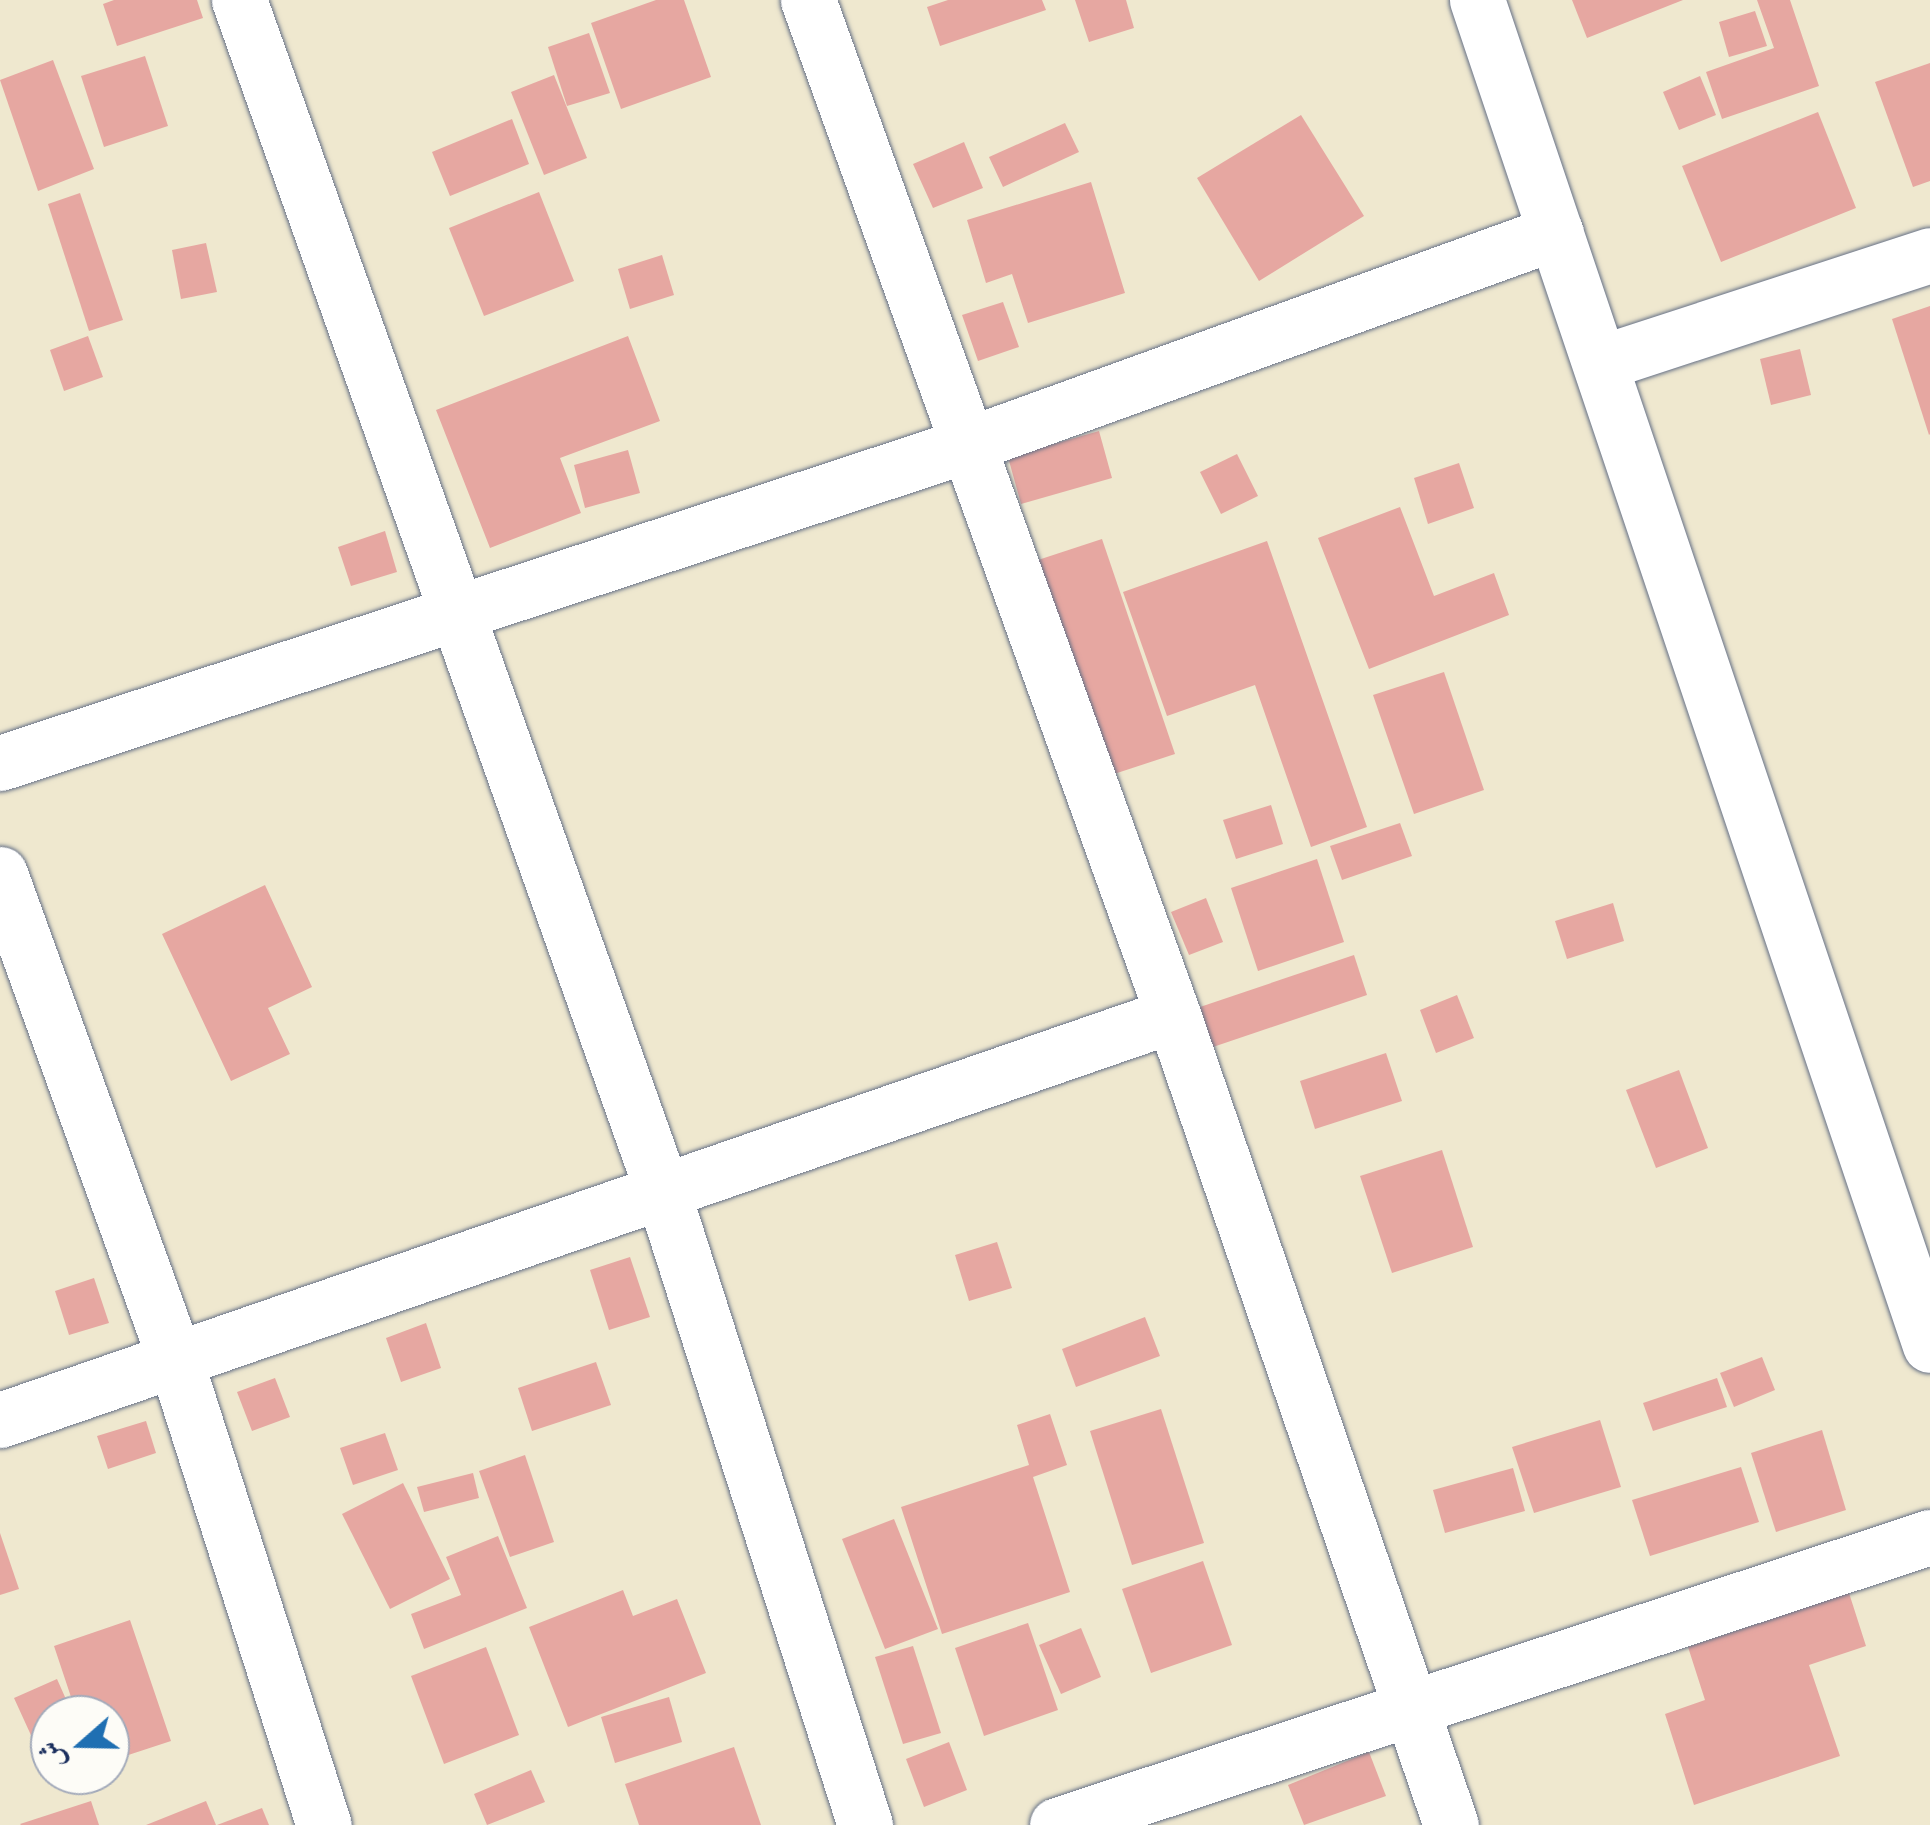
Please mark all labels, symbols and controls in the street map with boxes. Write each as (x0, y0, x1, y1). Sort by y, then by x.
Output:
north arrow (30, 1695, 130, 1795)
text: ش (30, 1735, 77, 1774)

